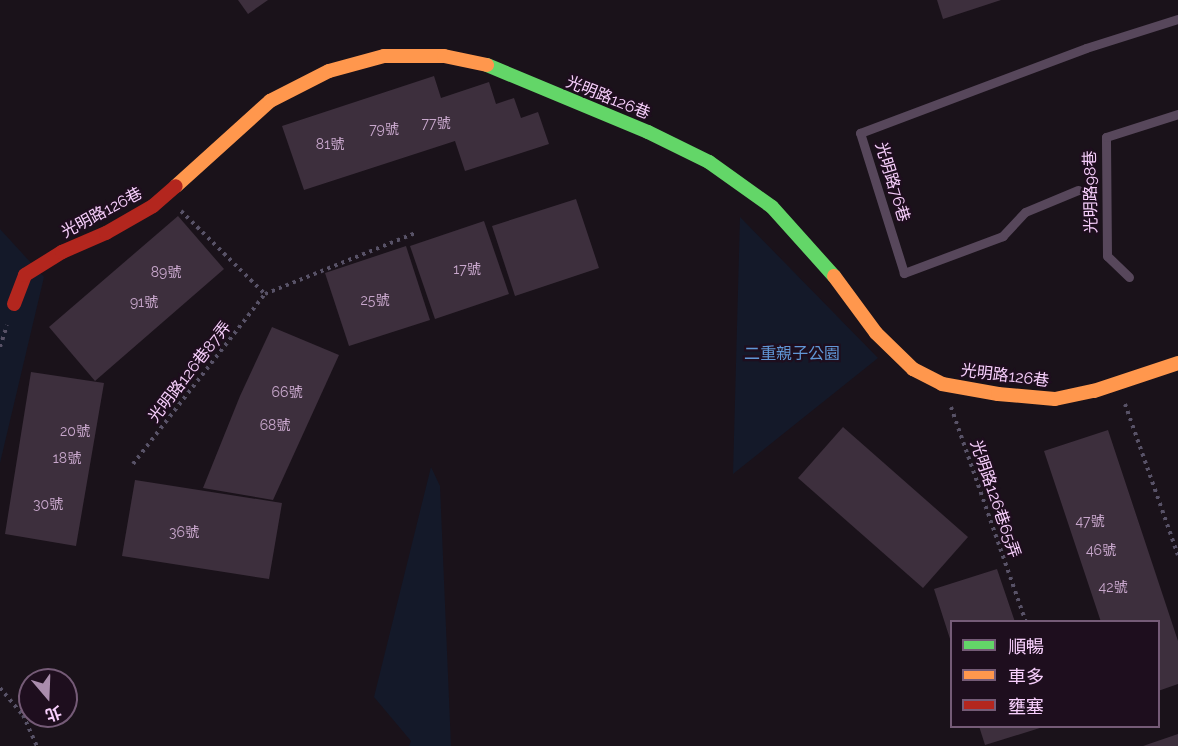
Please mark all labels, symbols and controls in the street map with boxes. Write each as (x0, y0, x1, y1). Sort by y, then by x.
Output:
street label: 光明路126巷 (563, 72, 653, 124)
house number: 77號 (422, 115, 450, 131)
house number: 79號 (369, 121, 399, 137)
house number: 81號 (316, 136, 344, 152)
street label: 光明路76巷 (871, 140, 913, 224)
street label: 光明路98巷 (1081, 150, 1101, 234)
street label: 光明路126巷 (58, 184, 146, 242)
house number: 17號 (453, 261, 481, 277)
house number: 89號 (151, 264, 181, 280)
house number: 25號 (361, 292, 389, 308)
house number: 91號 (130, 294, 158, 310)
street label: 光明路126巷87弄 (145, 318, 235, 426)
park label: 二重親子公園 (744, 344, 840, 364)
street label: 光明路126巷 (960, 361, 1050, 391)
house number: 66號 (272, 384, 302, 400)
house number: 68號 (260, 417, 290, 433)
house number: 20號 (60, 423, 90, 439)
street label: 光明路126巷65弄 (966, 438, 1024, 560)
house number: 18號 (53, 450, 81, 466)
house number: 30號 (33, 496, 63, 512)
house number: 47號 (1075, 513, 1105, 529)
house number: 36號 (169, 524, 199, 540)
house number: 46號 (1086, 542, 1116, 558)
house number: 42號 (1099, 579, 1127, 595)
legend (950, 620, 1160, 728)
text: 順暢 (1008, 636, 1044, 657)
text: 車多 (1008, 666, 1044, 687)
north arrow (18, 668, 78, 728)
text: 壅塞 (1008, 696, 1044, 717)
text: 北 (43, 702, 64, 725)

